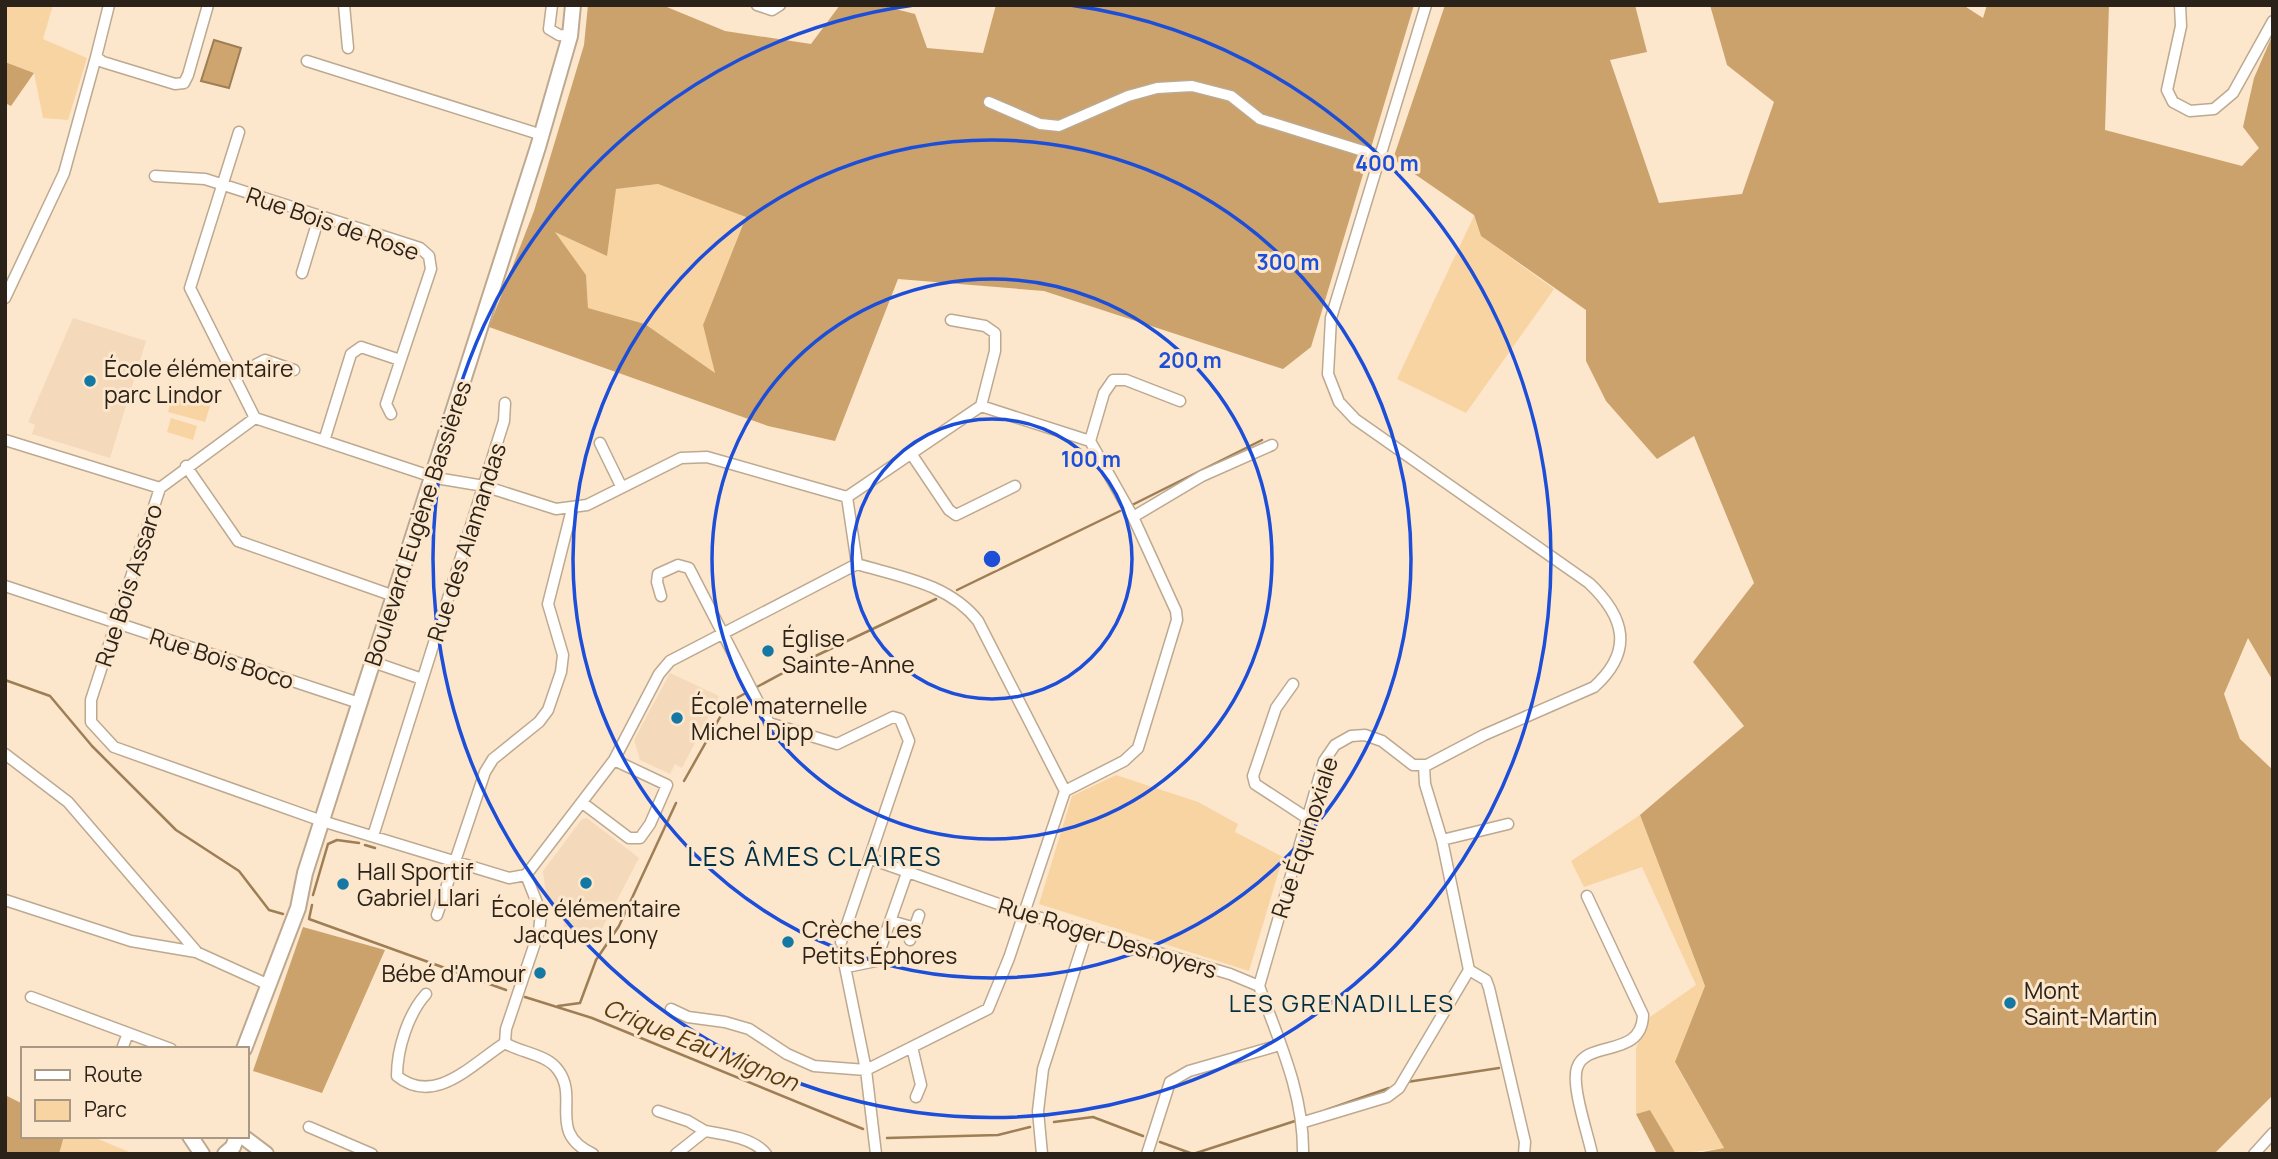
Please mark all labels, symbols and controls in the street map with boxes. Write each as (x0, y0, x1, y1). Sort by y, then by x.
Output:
text: 400 m (1355, 149, 1419, 177)
street label: Rue Bois de Rose (242, 178, 424, 268)
text: 300 m (1257, 248, 1319, 276)
text: 200 m (1158, 346, 1222, 374)
place label: École élémentaire parc Lindor (104, 352, 293, 410)
marker: École élémentaire parc Lindor (82, 373, 98, 389)
street label: Boulevard Eugène Bassières (356, 376, 478, 670)
street label: Rue des Alamandas (419, 439, 513, 645)
text: 100 m (1061, 445, 1121, 473)
street label: Rue Bois Assaro (87, 500, 169, 670)
centre of rings (980, 547, 1004, 571)
street label: Rue Bois Boco (146, 620, 298, 696)
place label: Église Sainte-Anne (782, 622, 915, 680)
marker: Église Sainte-Anne (760, 643, 776, 659)
place label: École maternelle Michel Dipp (691, 689, 868, 747)
marker: École maternelle Michel Dipp (669, 710, 685, 726)
street label: Rue Équinoxiale (1263, 752, 1345, 922)
district label: LES ÂMES CLAIRES (687, 838, 943, 874)
place label: Hall Sportif Gabriel Llari (357, 855, 480, 913)
marker: École élémentaire Jacques Lony (578, 875, 594, 891)
marker: Hall Sportif Gabriel Llari (335, 876, 351, 892)
street label: Rue Roger Desnoyers (995, 889, 1221, 985)
place label: École élémentaire Jacques Lony (491, 892, 681, 950)
place label: Crèche Les Petits Éphores (802, 913, 957, 971)
marker: Crèche Les Petits Éphores (780, 934, 796, 950)
place label: Bébé d'Amour (381, 957, 526, 989)
marker: Bébé d'Amour (532, 965, 548, 981)
place label: Mont Saint-Martin (2024, 974, 2158, 1032)
district label: LES GRENADILLES (1229, 986, 1455, 1019)
water label: Crique Eau Mignon (599, 990, 804, 1098)
marker: Mont Saint-Martin (2002, 995, 2018, 1011)
legend (21, 1047, 248, 1138)
text: Route (84, 1060, 142, 1088)
text: Parc (84, 1095, 127, 1123)

